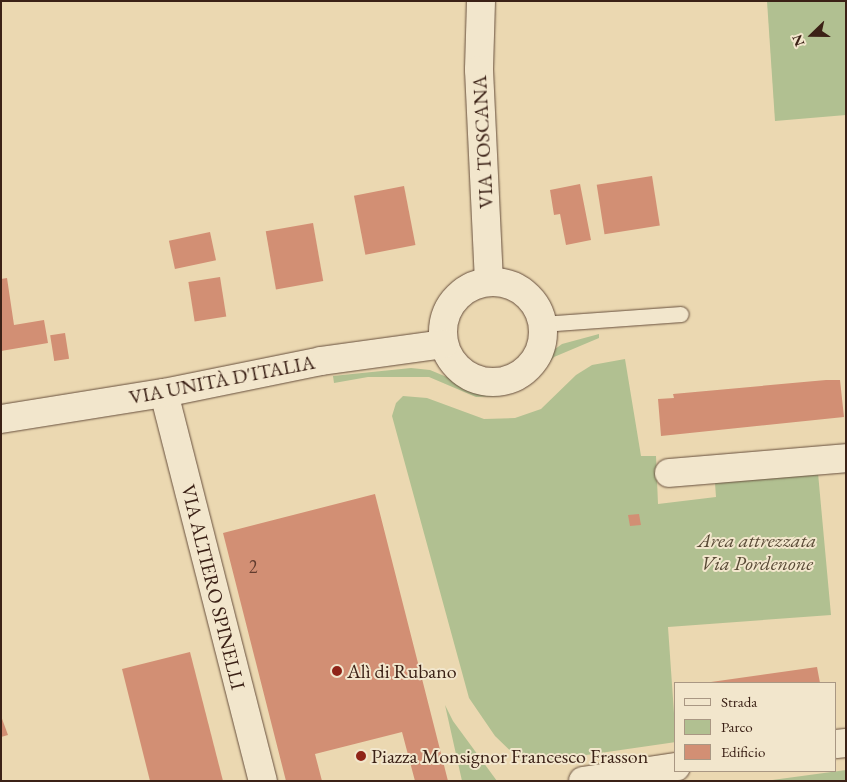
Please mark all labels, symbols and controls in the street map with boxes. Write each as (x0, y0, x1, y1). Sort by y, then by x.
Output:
north arrow (787, 10, 837, 60)
text: N (788, 32, 809, 49)
street label: VIA TOSCANA (468, 75, 498, 209)
street label: VIA UNITÀ D'ITALIA (127, 350, 317, 410)
street label: VIA ALTIERO SPINELLI (176, 482, 250, 692)
park label: Area attrezzata Via Pordenone (698, 529, 816, 576)
house number: 2 (249, 556, 257, 578)
place label: Alì di Rubano (347, 659, 457, 683)
marker: Alì di Rubano (331, 665, 343, 677)
legend (674, 682, 837, 772)
text: Strada (721, 692, 757, 711)
text: Parco (721, 717, 753, 736)
text: Edificio (721, 742, 765, 761)
place label: Piazza Monsignor Francesco Frasson (371, 744, 648, 768)
marker: Piazza Monsignor Francesco Frasson (355, 750, 367, 762)

